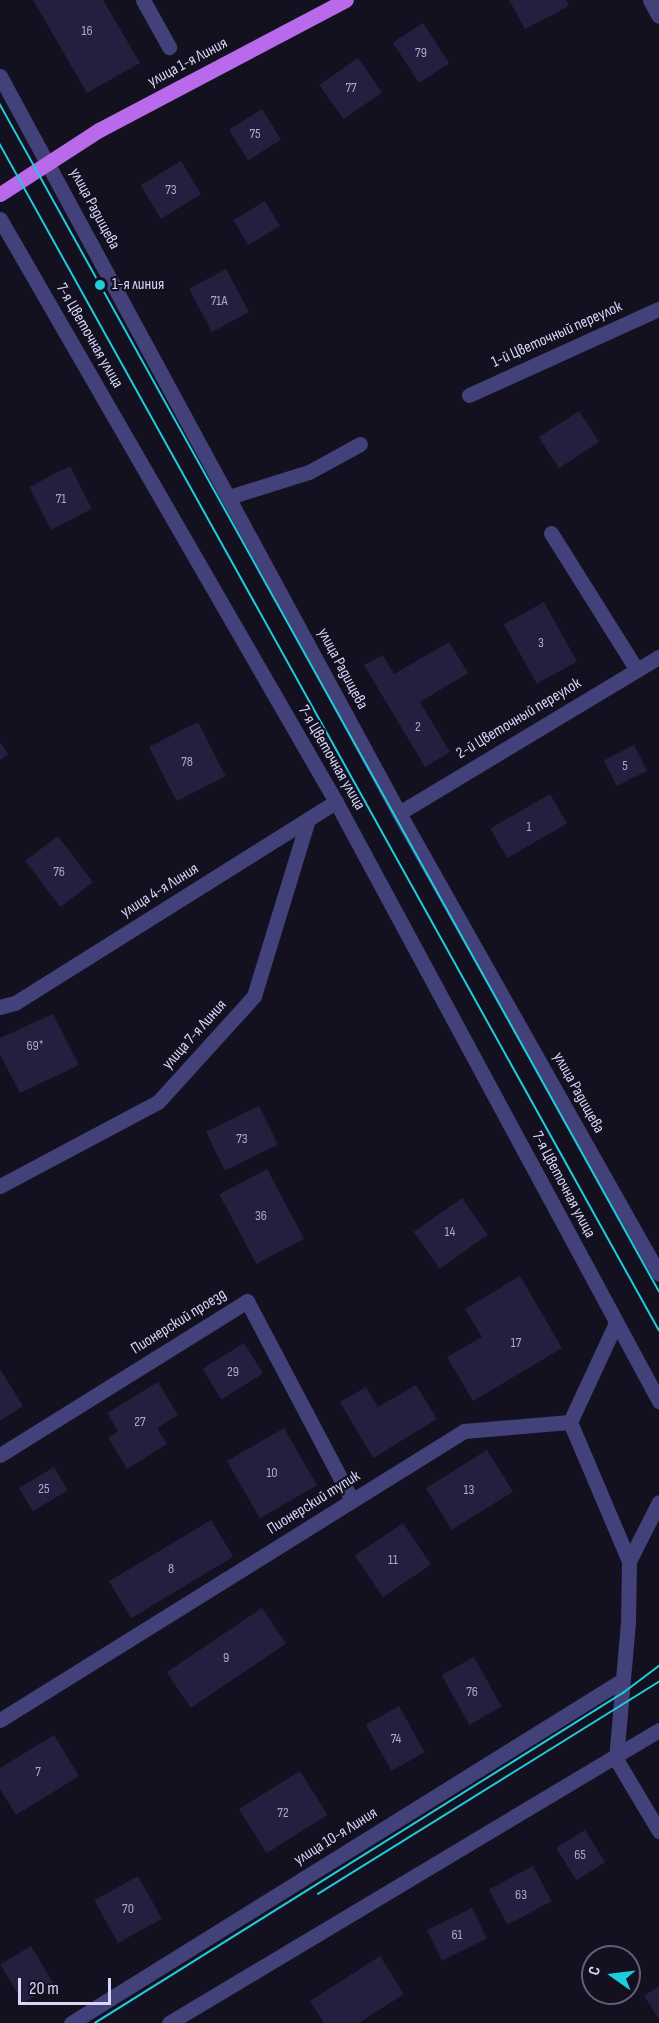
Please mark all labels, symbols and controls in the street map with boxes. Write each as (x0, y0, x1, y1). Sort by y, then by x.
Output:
house number: 16 (81, 23, 93, 39)
street label: улица 1-я Линия (145, 34, 231, 92)
house number: 79 (415, 45, 427, 61)
house number: 77 (345, 80, 357, 96)
house number: 75 (249, 126, 261, 142)
street label: улица Радищева (65, 165, 123, 253)
house number: 73 (165, 182, 177, 198)
place label: 1-я линия (112, 275, 164, 295)
marker: 1-я линия (93, 278, 107, 292)
street label: 7-я Цветочная улица (51, 280, 127, 392)
house number: 71А (211, 293, 227, 309)
street label: 1-й Цветочный переулок (489, 298, 625, 372)
house number: 71 (56, 491, 66, 507)
street label: улица Радищева (313, 625, 371, 713)
house number: 3 (538, 635, 544, 651)
street label: 2-й Цветочный переулок (453, 674, 585, 764)
street label: 7-я Цветочная улица (293, 702, 369, 814)
house number: 2 (415, 719, 421, 735)
house number: 78 (181, 754, 193, 770)
house number: 5 (622, 758, 628, 774)
house number: 1 (527, 819, 531, 835)
street label: улица 4-я Линия (117, 859, 203, 923)
house number: 76 (53, 864, 65, 880)
street label: улица 7-я Линия (159, 996, 231, 1074)
house number: 69* (26, 1038, 44, 1054)
street label: улица Радищева (548, 1049, 608, 1137)
street label: 7-я Цветочная улица (527, 1129, 599, 1241)
house number: 73 (236, 1131, 248, 1147)
house number: 36 (255, 1208, 267, 1224)
house number: 14 (445, 1224, 455, 1240)
street label: Пионерский проезд (128, 1285, 230, 1359)
house number: 17 (511, 1335, 521, 1351)
house number: 29 (227, 1364, 239, 1380)
house number: 27 (134, 1414, 146, 1430)
house number: 10 (266, 1465, 278, 1481)
street label: Пионерский тупик (264, 1467, 364, 1539)
house number: 25 (38, 1481, 50, 1497)
house number: 13 (464, 1482, 474, 1498)
house number: 11 (388, 1552, 398, 1568)
house number: 8 (168, 1561, 174, 1577)
house number: 9 (223, 1650, 229, 1666)
house number: 76 (466, 1684, 478, 1700)
house number: 74 (391, 1731, 401, 1747)
house number: 7 (35, 1764, 41, 1780)
street label: улица 10-я Линия (291, 1804, 381, 1870)
house number: 72 (277, 1805, 289, 1821)
house number: 65 (574, 1847, 586, 1863)
house number: 63 (515, 1887, 527, 1903)
house number: 70 (122, 1901, 134, 1917)
house number: 61 (451, 1927, 463, 1943)
north arrow (581, 1945, 641, 2005)
text: С (585, 1965, 605, 1977)
scale bar (21, 1966, 114, 2004)
text: 20 m (29, 1978, 59, 1999)

